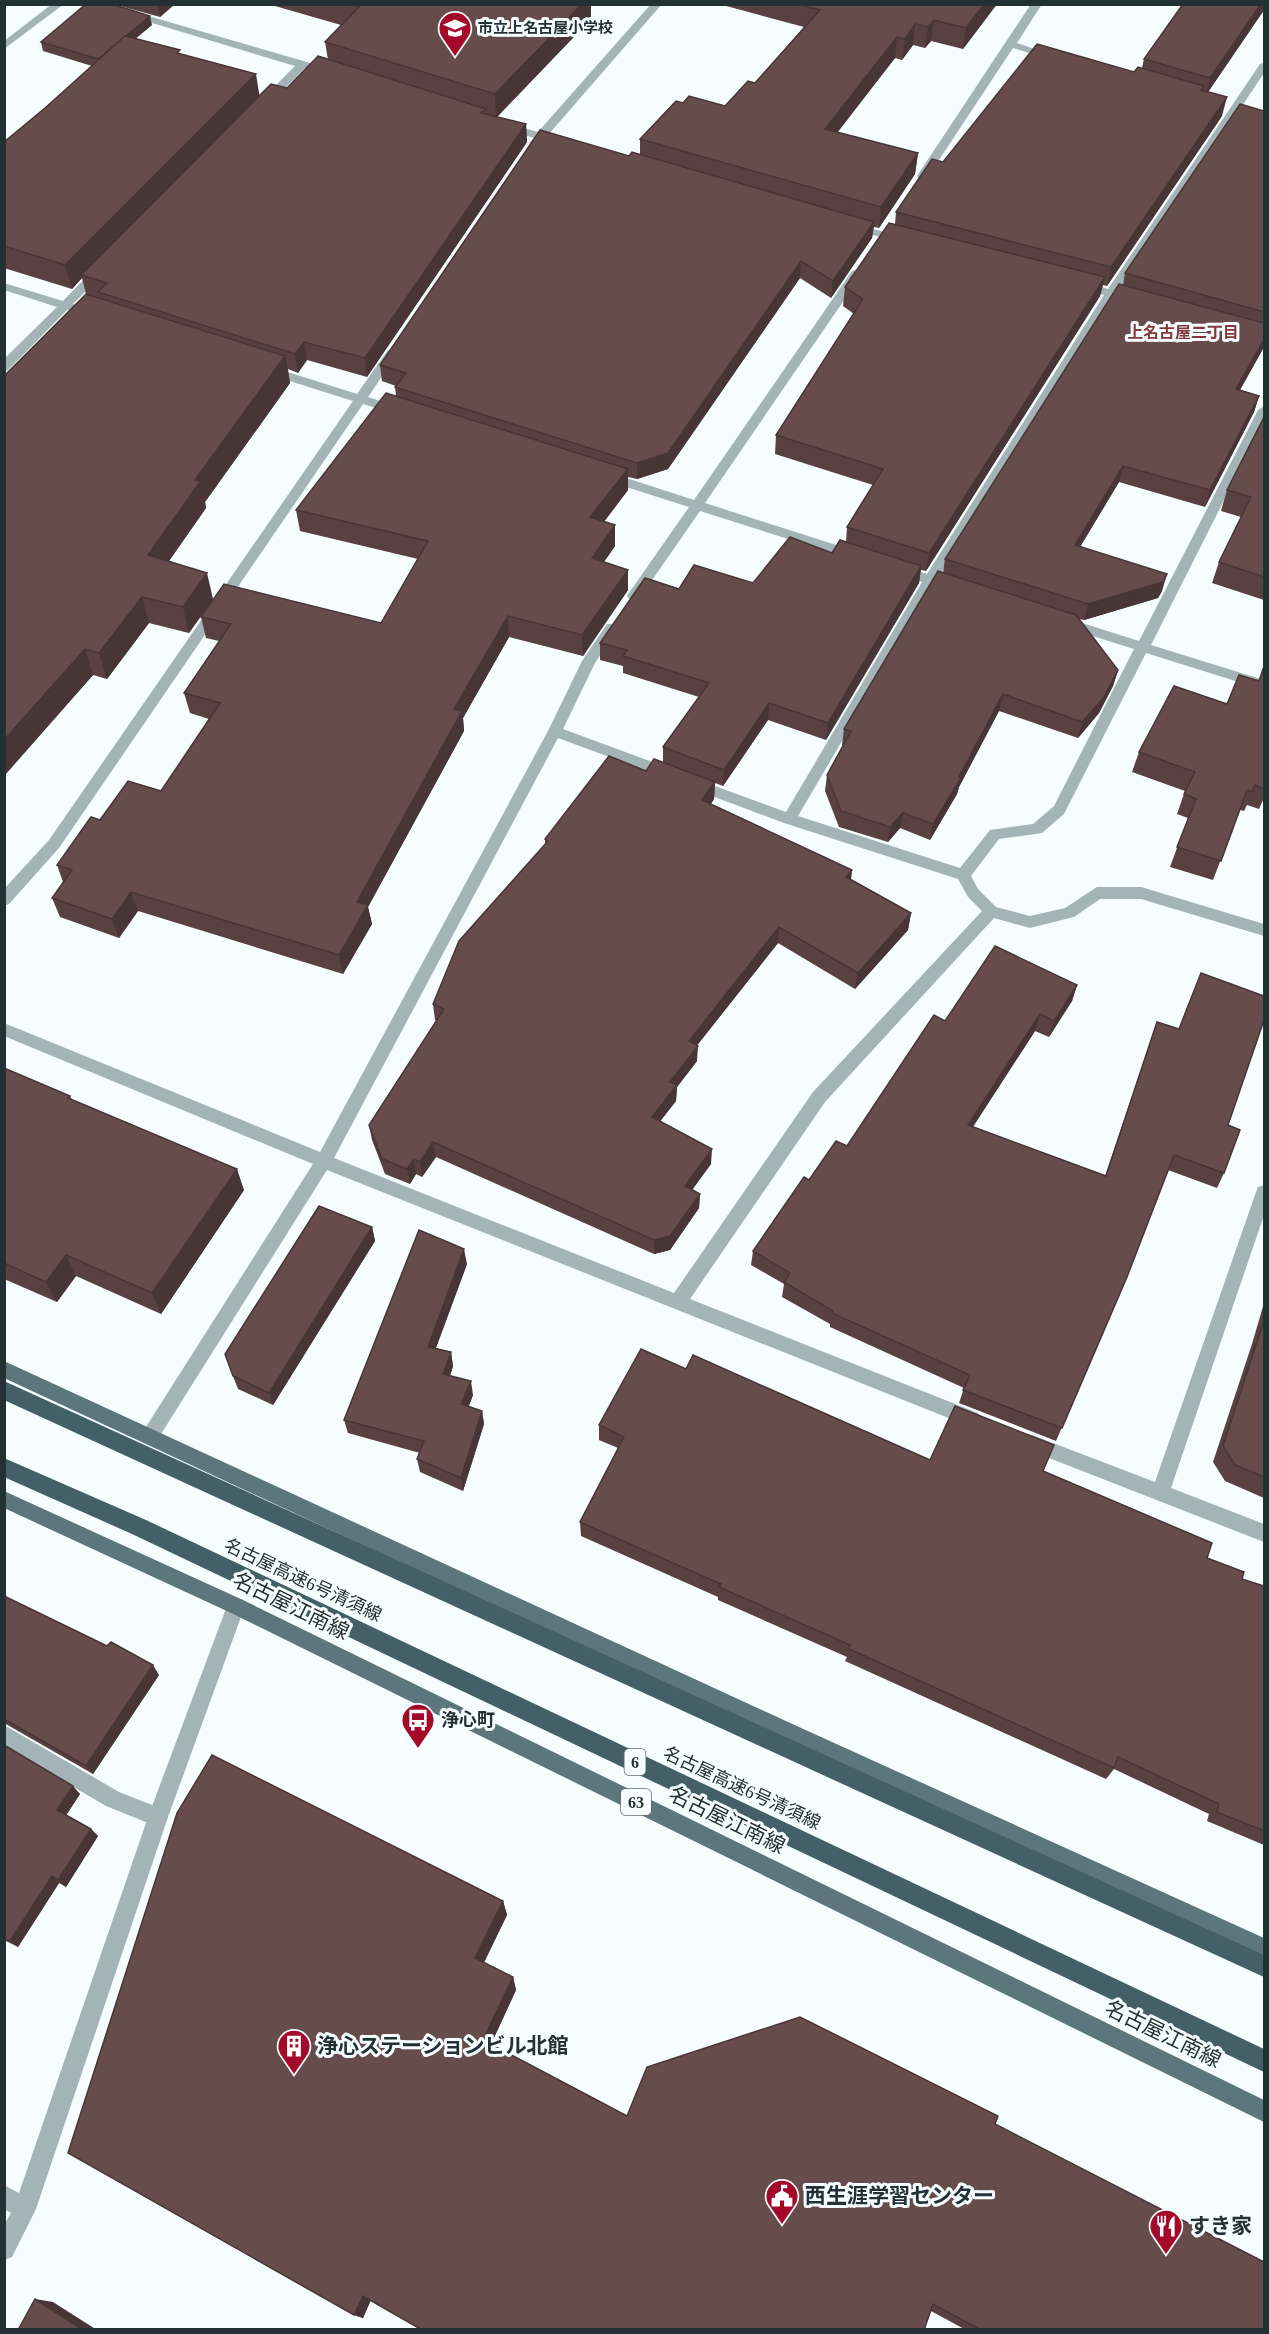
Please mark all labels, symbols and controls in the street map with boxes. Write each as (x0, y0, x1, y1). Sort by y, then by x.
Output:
school or university icon: 市立上名古屋小学校 (437, 10, 473, 57)
place label: 市立上名古屋小学校 (478, 20, 613, 36)
district label: 上名古屋二丁目 (1127, 324, 1239, 341)
street label: 名古屋高速6号清須線 (221, 1535, 385, 1625)
street label: 名古屋江南線 (229, 1568, 353, 1644)
bus stop icon: 浄心町 (400, 1702, 436, 1749)
place label: 浄心町 (441, 1710, 495, 1730)
street label: 名古屋高速6号清須線 (660, 1743, 824, 1833)
road number: 6 (624, 1749, 646, 1775)
street label: 名古屋江南線 (665, 1782, 789, 1858)
road number: 63 (621, 1789, 651, 1815)
street label: 名古屋江南線 (1101, 1996, 1225, 2072)
building icon: 浄心ステーションビル北館 (276, 2028, 312, 2075)
place label: 浄心ステーションビル北館 (317, 2034, 569, 2058)
public building icon: 西生涯学習センター (764, 2178, 800, 2225)
place label: 西生涯学習センター (805, 2184, 994, 2208)
restaurant icon: すき家 (1148, 2208, 1184, 2255)
place label: すき家 (1189, 2214, 1252, 2238)

